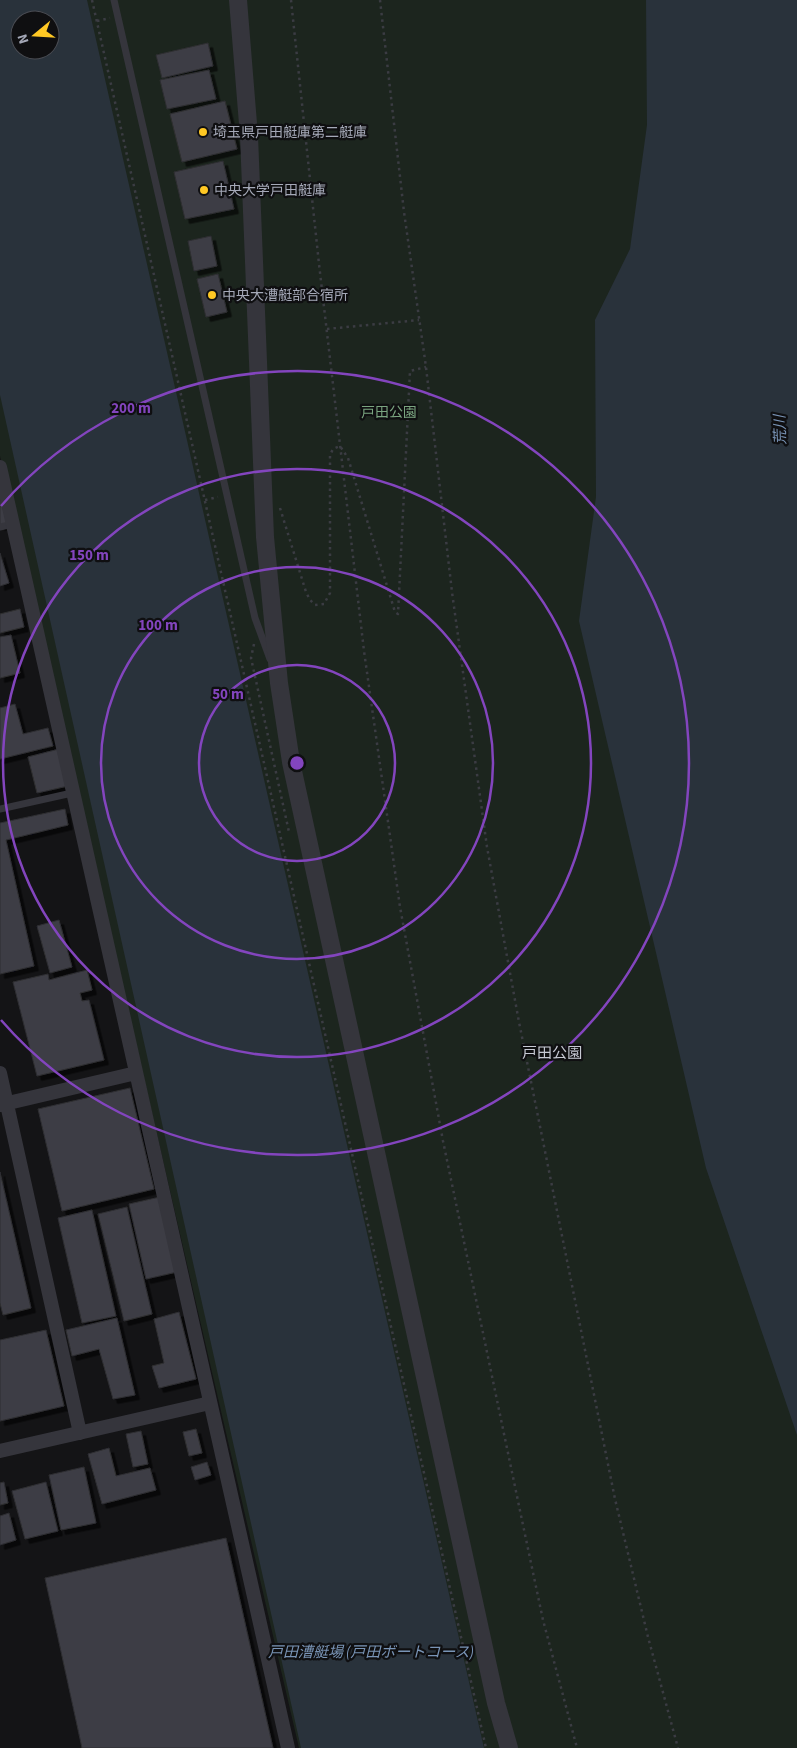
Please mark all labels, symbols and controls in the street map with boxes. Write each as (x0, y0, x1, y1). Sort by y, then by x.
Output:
north arrow (10, 10, 60, 60)
text: N (13, 31, 35, 46)
place label: 埼玉県戸田艇庫第二艇庫 (213, 123, 367, 143)
marker: 埼玉県戸田艇庫第二艇庫 (197, 126, 209, 138)
place label: 中央大学戸田艇庫 (214, 181, 326, 201)
marker: 中央大学戸田艇庫 (198, 184, 210, 196)
place label: 中央大漕艇部合宿所 (222, 286, 348, 306)
marker: 中央大漕艇部合宿所 (206, 289, 218, 301)
text: 200 m (111, 398, 151, 419)
park label: 戸田公園 (361, 403, 417, 423)
water label: 荒川 (769, 413, 792, 445)
text: 150 m (69, 545, 109, 566)
text: 100 m (138, 615, 178, 636)
text: 50 m (212, 684, 244, 705)
centre of rings (288, 754, 306, 772)
district label: 戸田公園 (522, 1043, 582, 1064)
water label: 戸田漕艇場 (戸田ボートコース) (268, 1642, 474, 1663)

